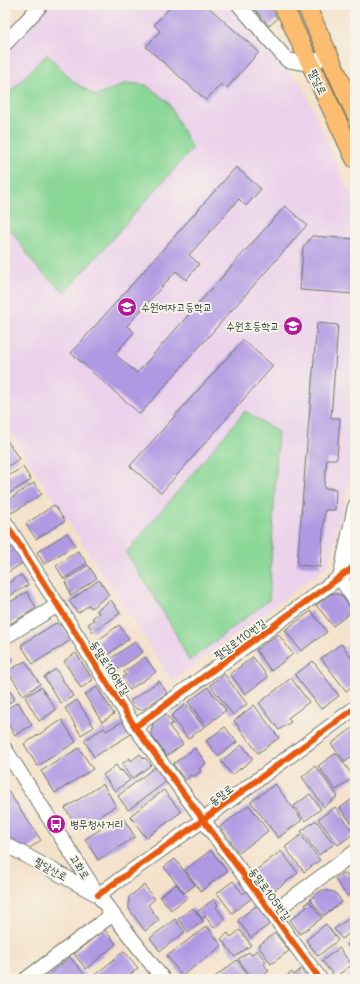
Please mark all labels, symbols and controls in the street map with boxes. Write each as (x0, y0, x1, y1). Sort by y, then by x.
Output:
street label: 팔달로 (306, 67, 330, 97)
school or university icon: 수원여자고등학교 (116, 296, 138, 318)
place label: 수원여자고등학교 (141, 300, 212, 314)
school or university icon: 수원초등학교 (282, 315, 304, 337)
place label: 수원초등학교 (226, 319, 279, 333)
street label: 팔달로110번길 (212, 616, 269, 662)
street label: 동말로106번길 (87, 638, 133, 698)
street label: 동말로 (206, 781, 236, 809)
bus stop icon: 병무청사거리 (45, 813, 67, 835)
place label: 병무청사거리 (70, 817, 123, 831)
street label: 고화로 (67, 852, 93, 882)
street label: 팔달산로 (32, 854, 70, 884)
street label: 동말로105번길 (246, 865, 294, 923)

